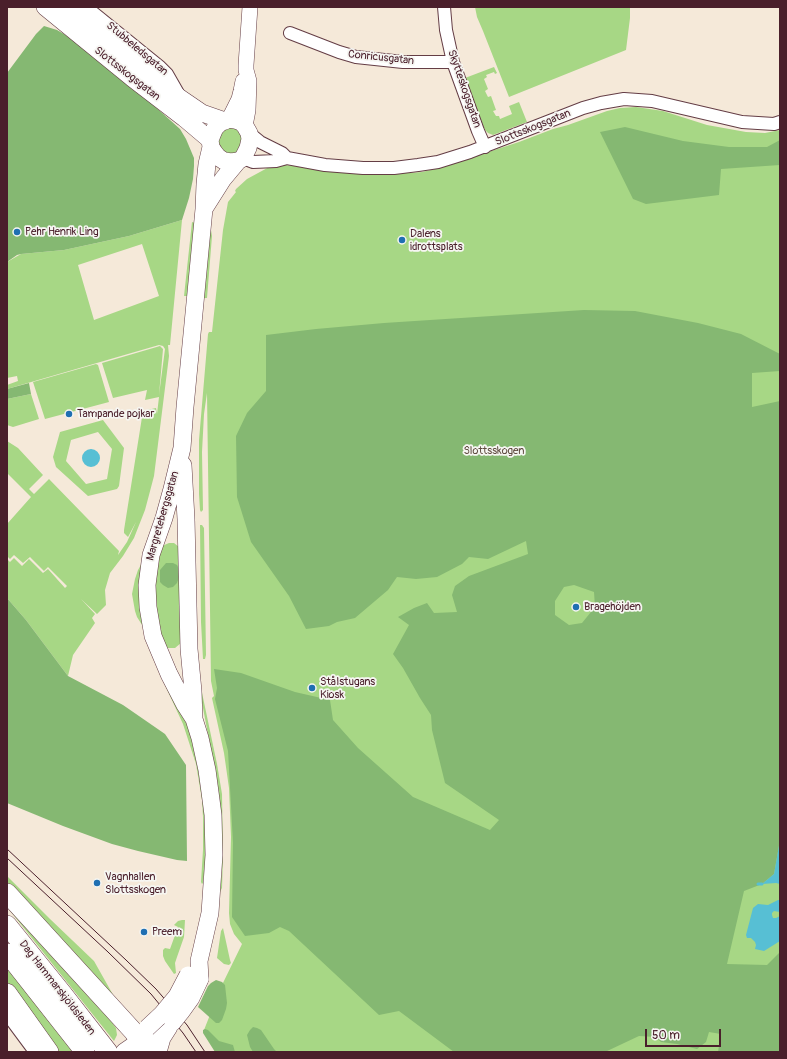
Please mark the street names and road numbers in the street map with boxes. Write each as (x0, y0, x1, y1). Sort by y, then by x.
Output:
street label: Stubbeledsgatan (103, 19, 171, 79)
street label: Slottsskogsgatan (91, 44, 163, 104)
street label: Conricusgatan (347, 48, 415, 68)
street label: Skytteskogsgatan (444, 48, 484, 130)
street label: Slottsskogsgatan (493, 107, 573, 149)
street label: Margretebergsgatan (144, 470, 182, 562)
street label: Dag Hammarskjöldsleden (16, 938, 98, 1038)

